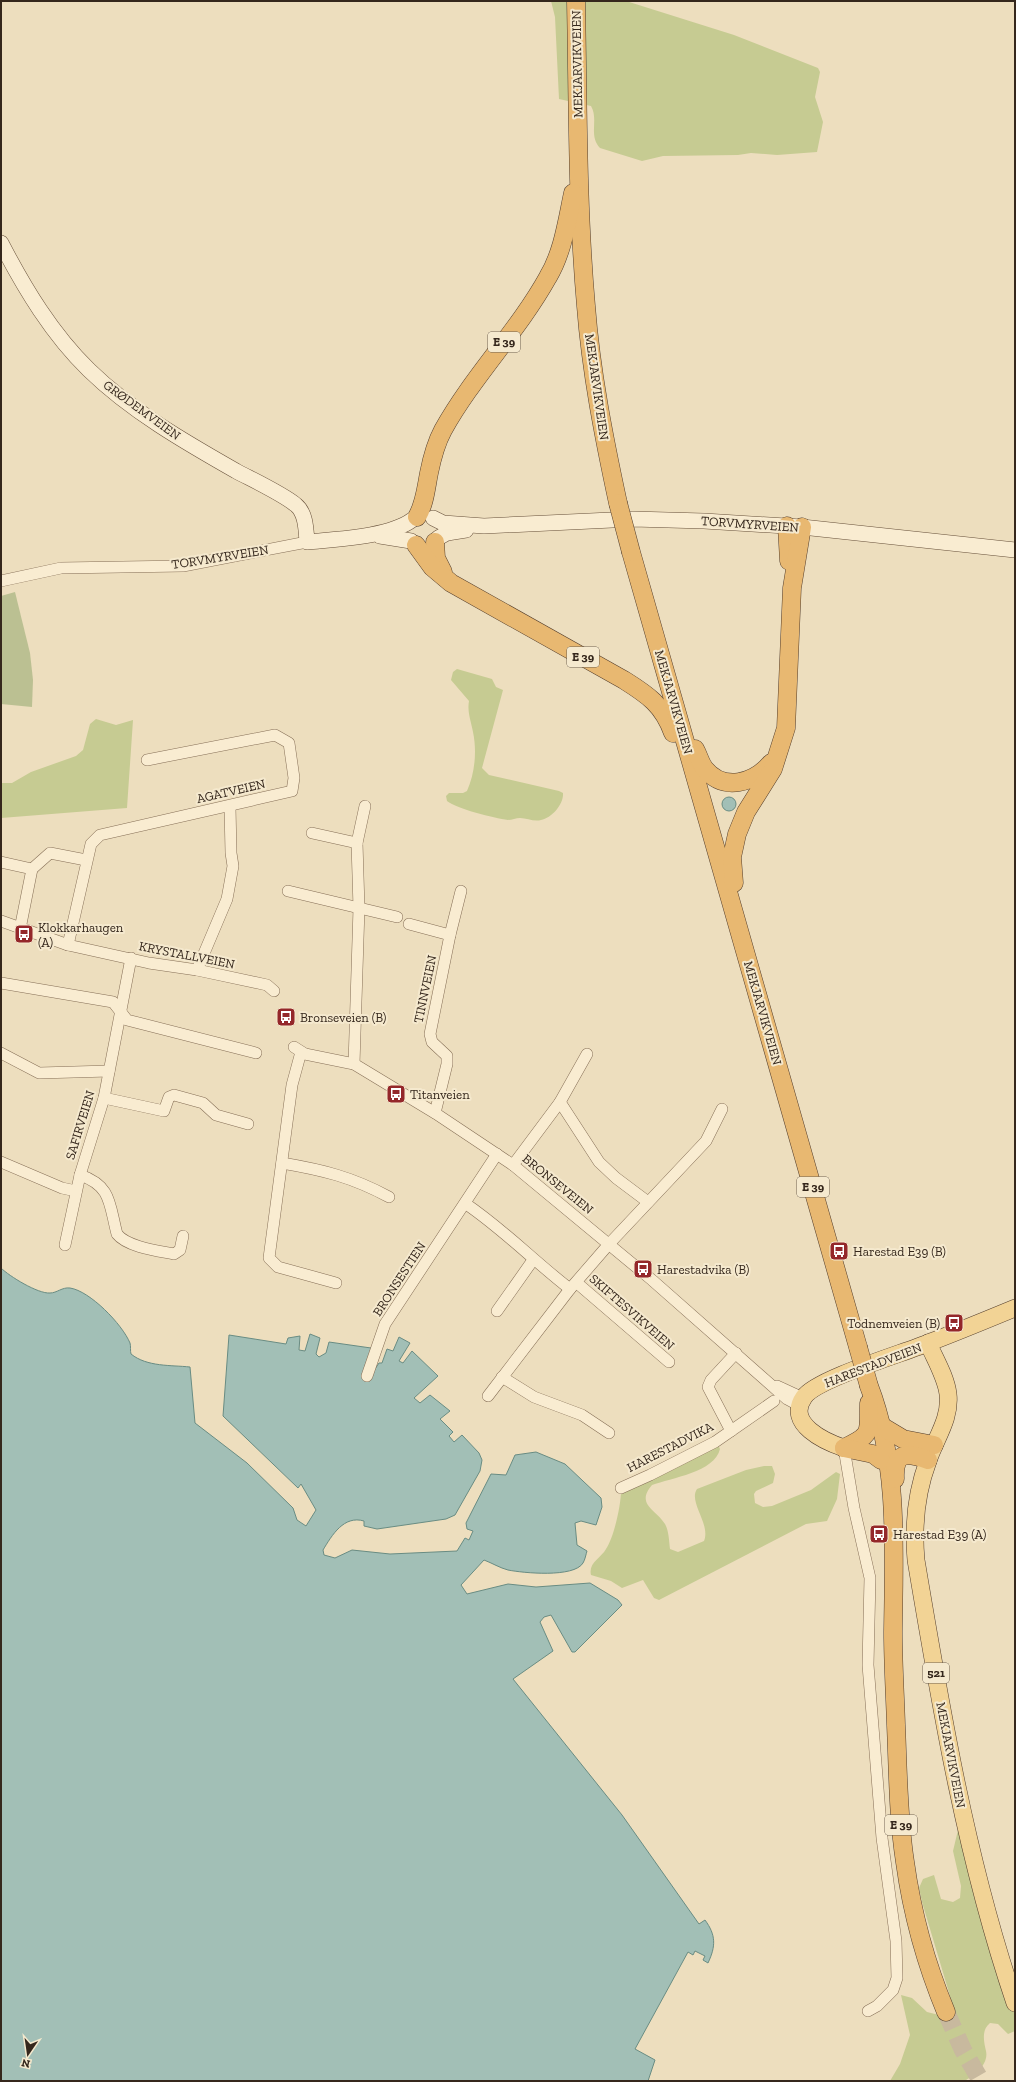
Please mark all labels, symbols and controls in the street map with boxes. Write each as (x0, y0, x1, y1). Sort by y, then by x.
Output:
street label: MEKJARVIKVEIEN (569, 10, 585, 118)
road number: E 39 (488, 332, 520, 352)
street label: MEKJARVIKVEIEN (582, 333, 612, 442)
street label: GRØDEMVEIEN (100, 377, 184, 443)
street label: TORVMYRVEIEN (701, 513, 800, 535)
street label: TORVMYRVEIEN (170, 542, 270, 572)
road number: E 39 (567, 647, 599, 667)
street label: MEKJARVIKVEIEN (652, 648, 696, 756)
street label: AGATVEIEN (195, 776, 267, 806)
place label: Klokkarhaugen (A) (38, 920, 124, 950)
bus stop icon: Klokkarhaugen (A) (13, 923, 35, 945)
street label: KRYSTALLVEIEN (138, 938, 237, 972)
street label: TINNVEIEN (410, 953, 440, 1024)
street label: MEKJARVIKVEIEN (741, 959, 785, 1067)
bus stop icon: Bronseveien (B) (275, 1006, 297, 1028)
place label: Bronseveien (B) (300, 1010, 387, 1025)
bus stop icon: Titanveien (385, 1083, 407, 1105)
place label: Titanveien (410, 1087, 470, 1102)
street label: SAFIRVEIEN (62, 1088, 98, 1161)
street label: BRONSEVEIEN (520, 1151, 597, 1217)
road number: E 39 (797, 1177, 829, 1197)
street label: BRONSESTIEN (369, 1239, 429, 1319)
bus stop icon: Harestad E39 (B) (828, 1240, 850, 1262)
place label: Harestad E39 (B) (853, 1244, 946, 1259)
bus stop icon: Harestadvika (B) (632, 1258, 654, 1280)
place label: Harestadvika (B) (657, 1262, 750, 1277)
street label: SKIFTESVIKVEIEN (586, 1271, 678, 1353)
bus stop icon: Todnemveien (B) (943, 1312, 965, 1334)
place label: Todnemveien (B) (847, 1316, 940, 1331)
street label: HARESTADVEIEN (822, 1339, 924, 1390)
street label: HARESTADVIKA (624, 1419, 716, 1475)
bus stop icon: Harestad E39 (A) (868, 1523, 890, 1545)
place label: Harestad E39 (A) (893, 1527, 987, 1542)
road number: 521 (923, 1663, 949, 1683)
street label: MEKJARVIKVEIEN (933, 1701, 969, 1810)
road number: E 39 (885, 1815, 917, 1835)
north arrow (8, 2034, 48, 2074)
text: N (20, 2056, 31, 2071)

